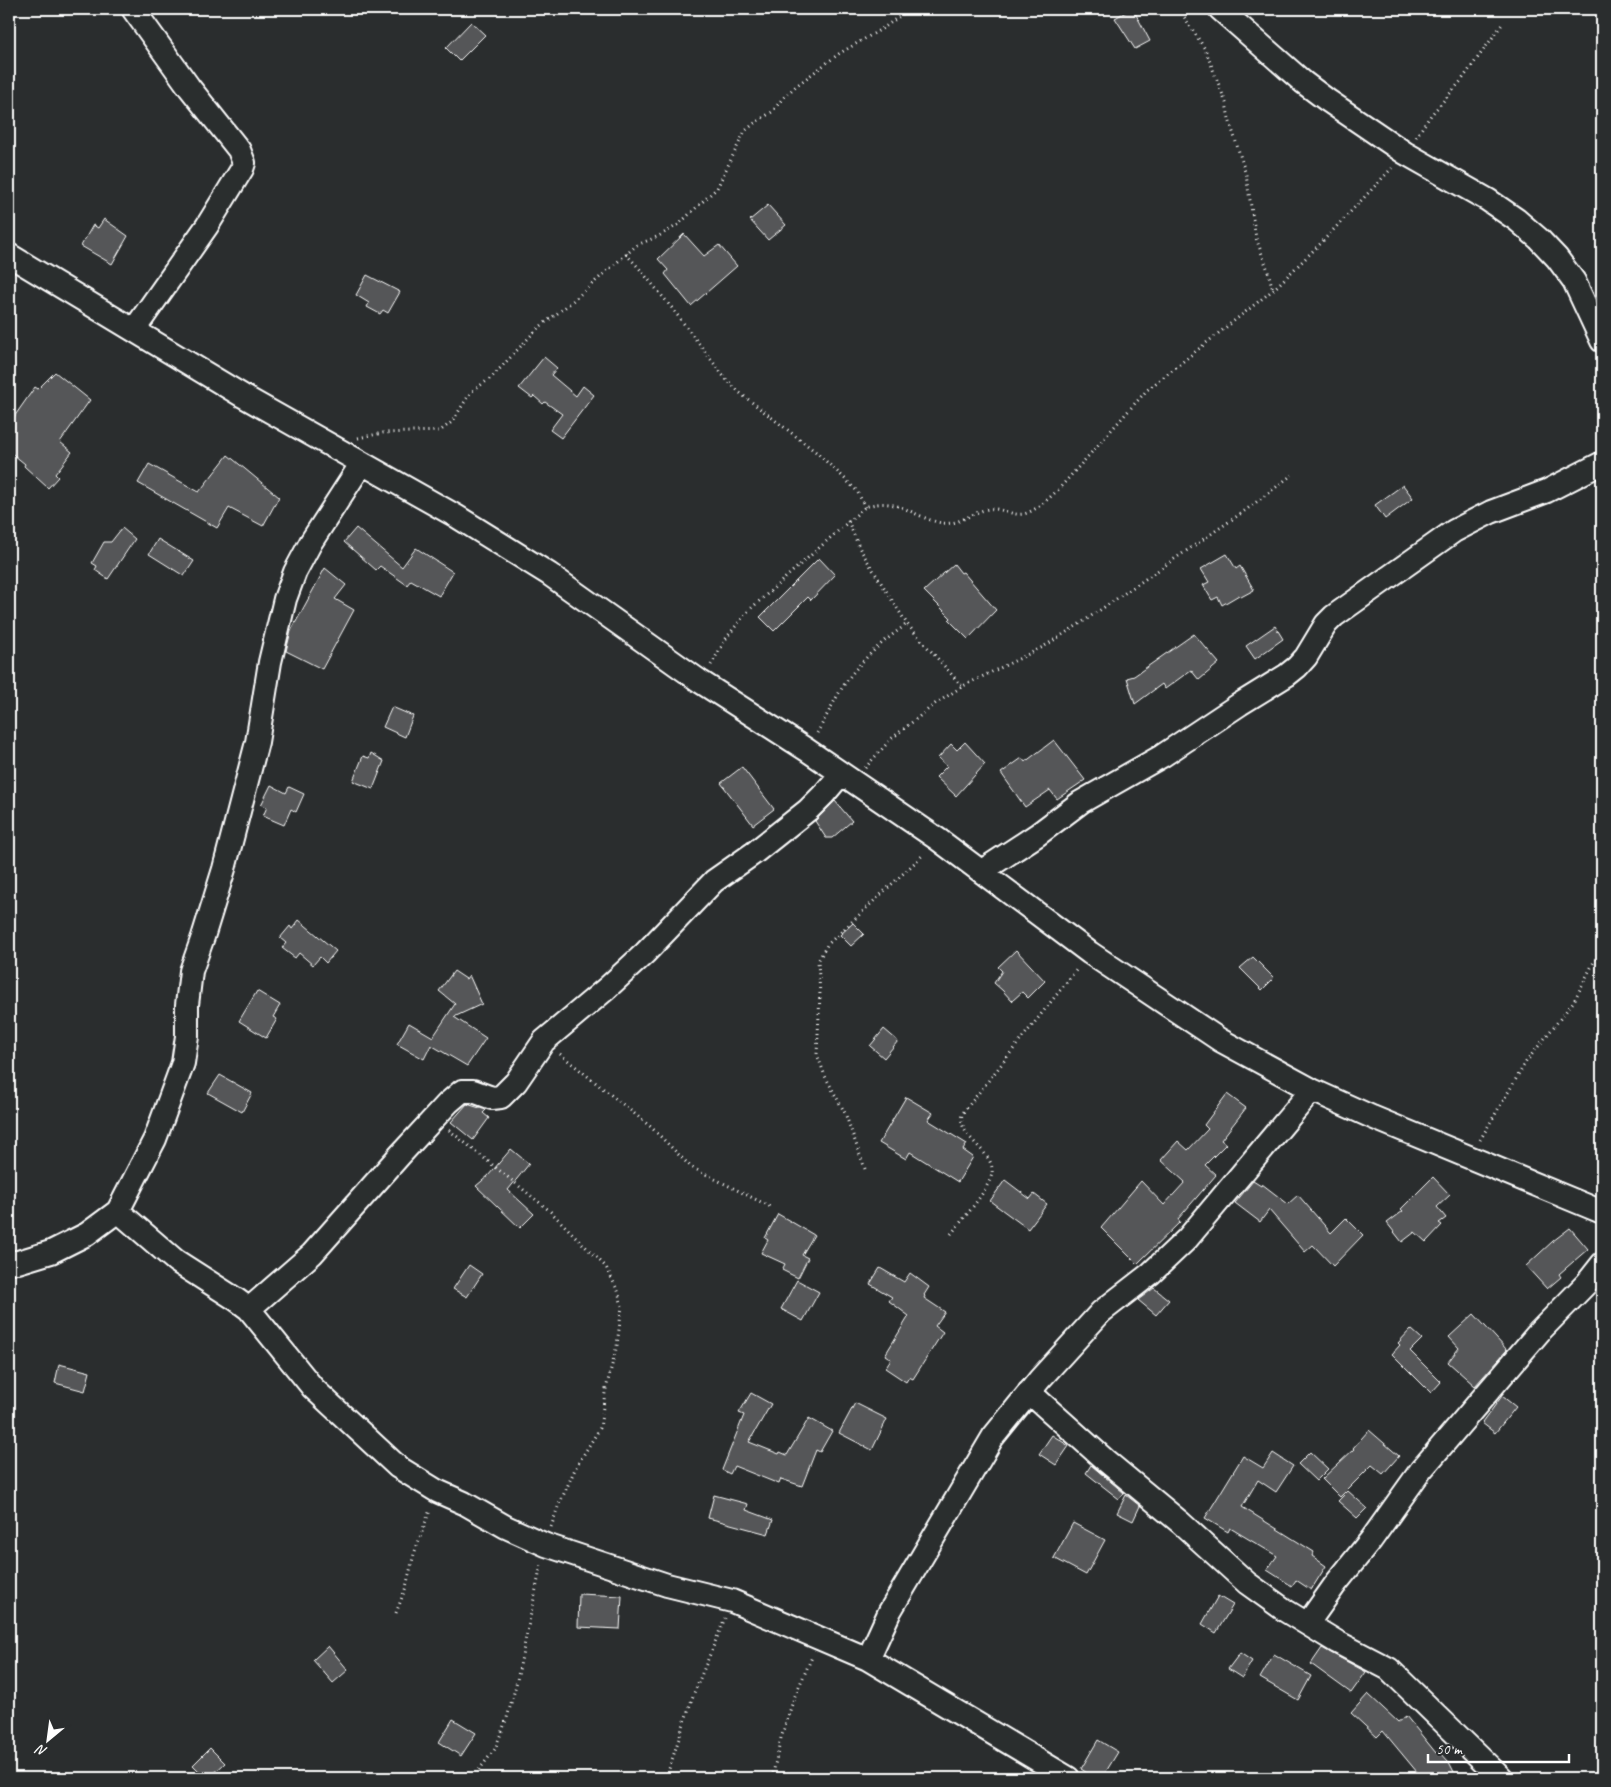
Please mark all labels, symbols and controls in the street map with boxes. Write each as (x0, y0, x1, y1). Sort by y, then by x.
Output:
north arrow (22, 1714, 72, 1764)
scale bar (1428, 1732, 1570, 1764)
text: N (32, 1740, 50, 1760)
text: 50 m (1436, 1740, 1463, 1759)

